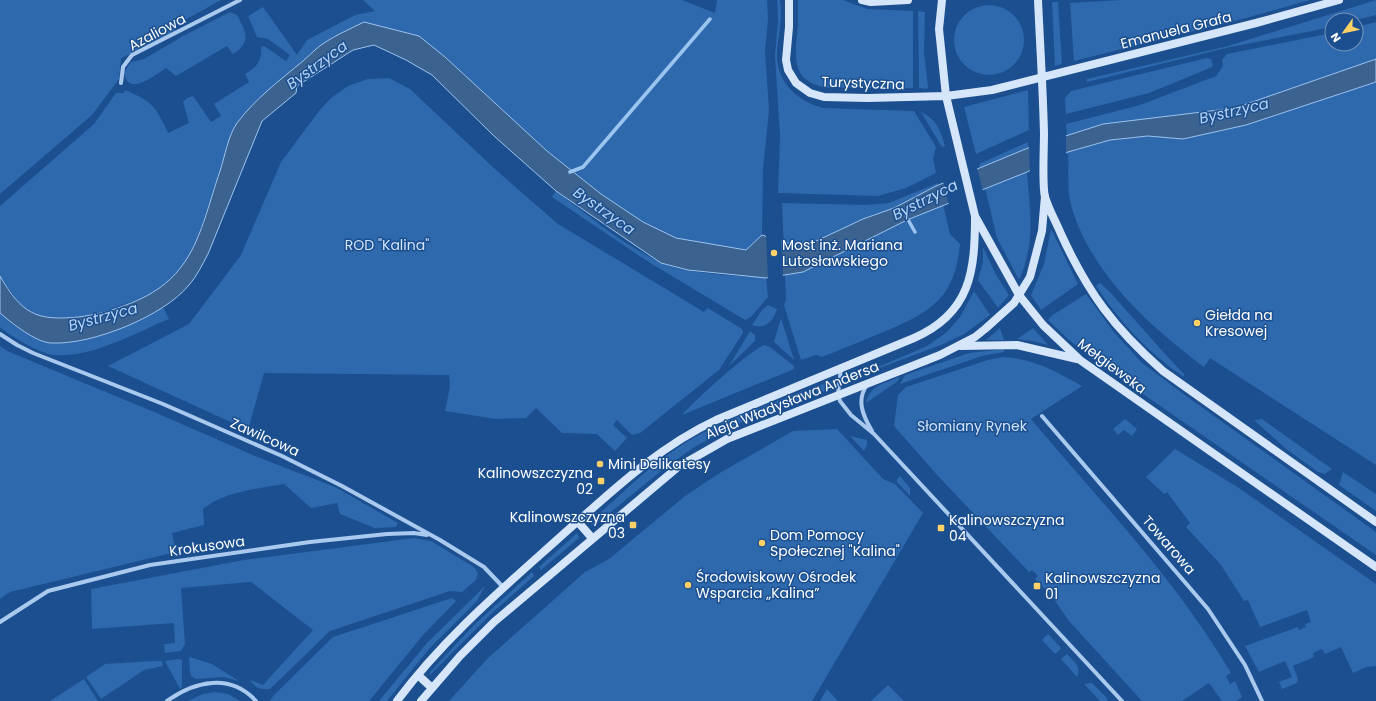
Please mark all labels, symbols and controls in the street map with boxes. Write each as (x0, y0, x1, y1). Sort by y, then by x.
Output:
street label: Emanuela Grafa (1118, 7, 1234, 53)
street label: Azaliowa (125, 9, 189, 55)
north arrow (1324, 12, 1364, 52)
text: N (1327, 30, 1345, 45)
water label: Bystrzyca (282, 35, 352, 94)
street label: Turystyczna (821, 72, 905, 94)
water label: Bystrzyca (1197, 92, 1271, 129)
water label: Bystrzyca (888, 174, 961, 225)
water label: Bystrzyca (569, 182, 639, 240)
park label: ROD "Kalina" (345, 235, 429, 255)
place label: Most inż. Mariana Lutosławskiego (782, 235, 903, 271)
marker: Most inż. Mariana Lutosławskiego (769, 248, 779, 258)
water label: Bystrzyca (66, 297, 140, 336)
place label: Giełda na Kresowej (1205, 305, 1273, 341)
marker: Giełda na Kresowej (1192, 318, 1202, 328)
street label: Mełgiewska (1074, 334, 1150, 398)
street label: Aleja Władysława Andersa (702, 356, 882, 444)
street label: Zawilcowa (227, 413, 303, 461)
park label: Słomiany Rynek (917, 416, 1028, 436)
place label: Mini Delikatesy (608, 454, 711, 474)
marker: Mini Delikatesy (595, 459, 605, 469)
place label: Kalinowszczyzna 02 (478, 463, 593, 499)
marker: Kalinowszczyzna 02 (596, 476, 606, 486)
place label: Kalinowszczyzna 03 (510, 507, 625, 543)
place label: Kalinowszczyzna 04 (949, 510, 1064, 546)
street label: Towarowa (1138, 511, 1200, 579)
marker: Kalinowszczyzna 03 (628, 520, 638, 530)
marker: Kalinowszczyzna 04 (936, 523, 946, 533)
place label: Dom Pomocy Społecznej "Kalina" (770, 525, 900, 561)
street label: Krokusowa (168, 531, 246, 561)
marker: Dom Pomocy Społecznej "Kalina" (757, 538, 767, 548)
place label: Środowiskowy Ośrodek Wsparcia „Kalina” (696, 567, 857, 603)
place label: Kalinowszczyzna 01 (1045, 568, 1160, 604)
marker: Środowiskowy Ośrodek Wsparcia „Kalina” (683, 580, 693, 590)
marker: Kalinowszczyzna 01 (1032, 581, 1042, 591)

